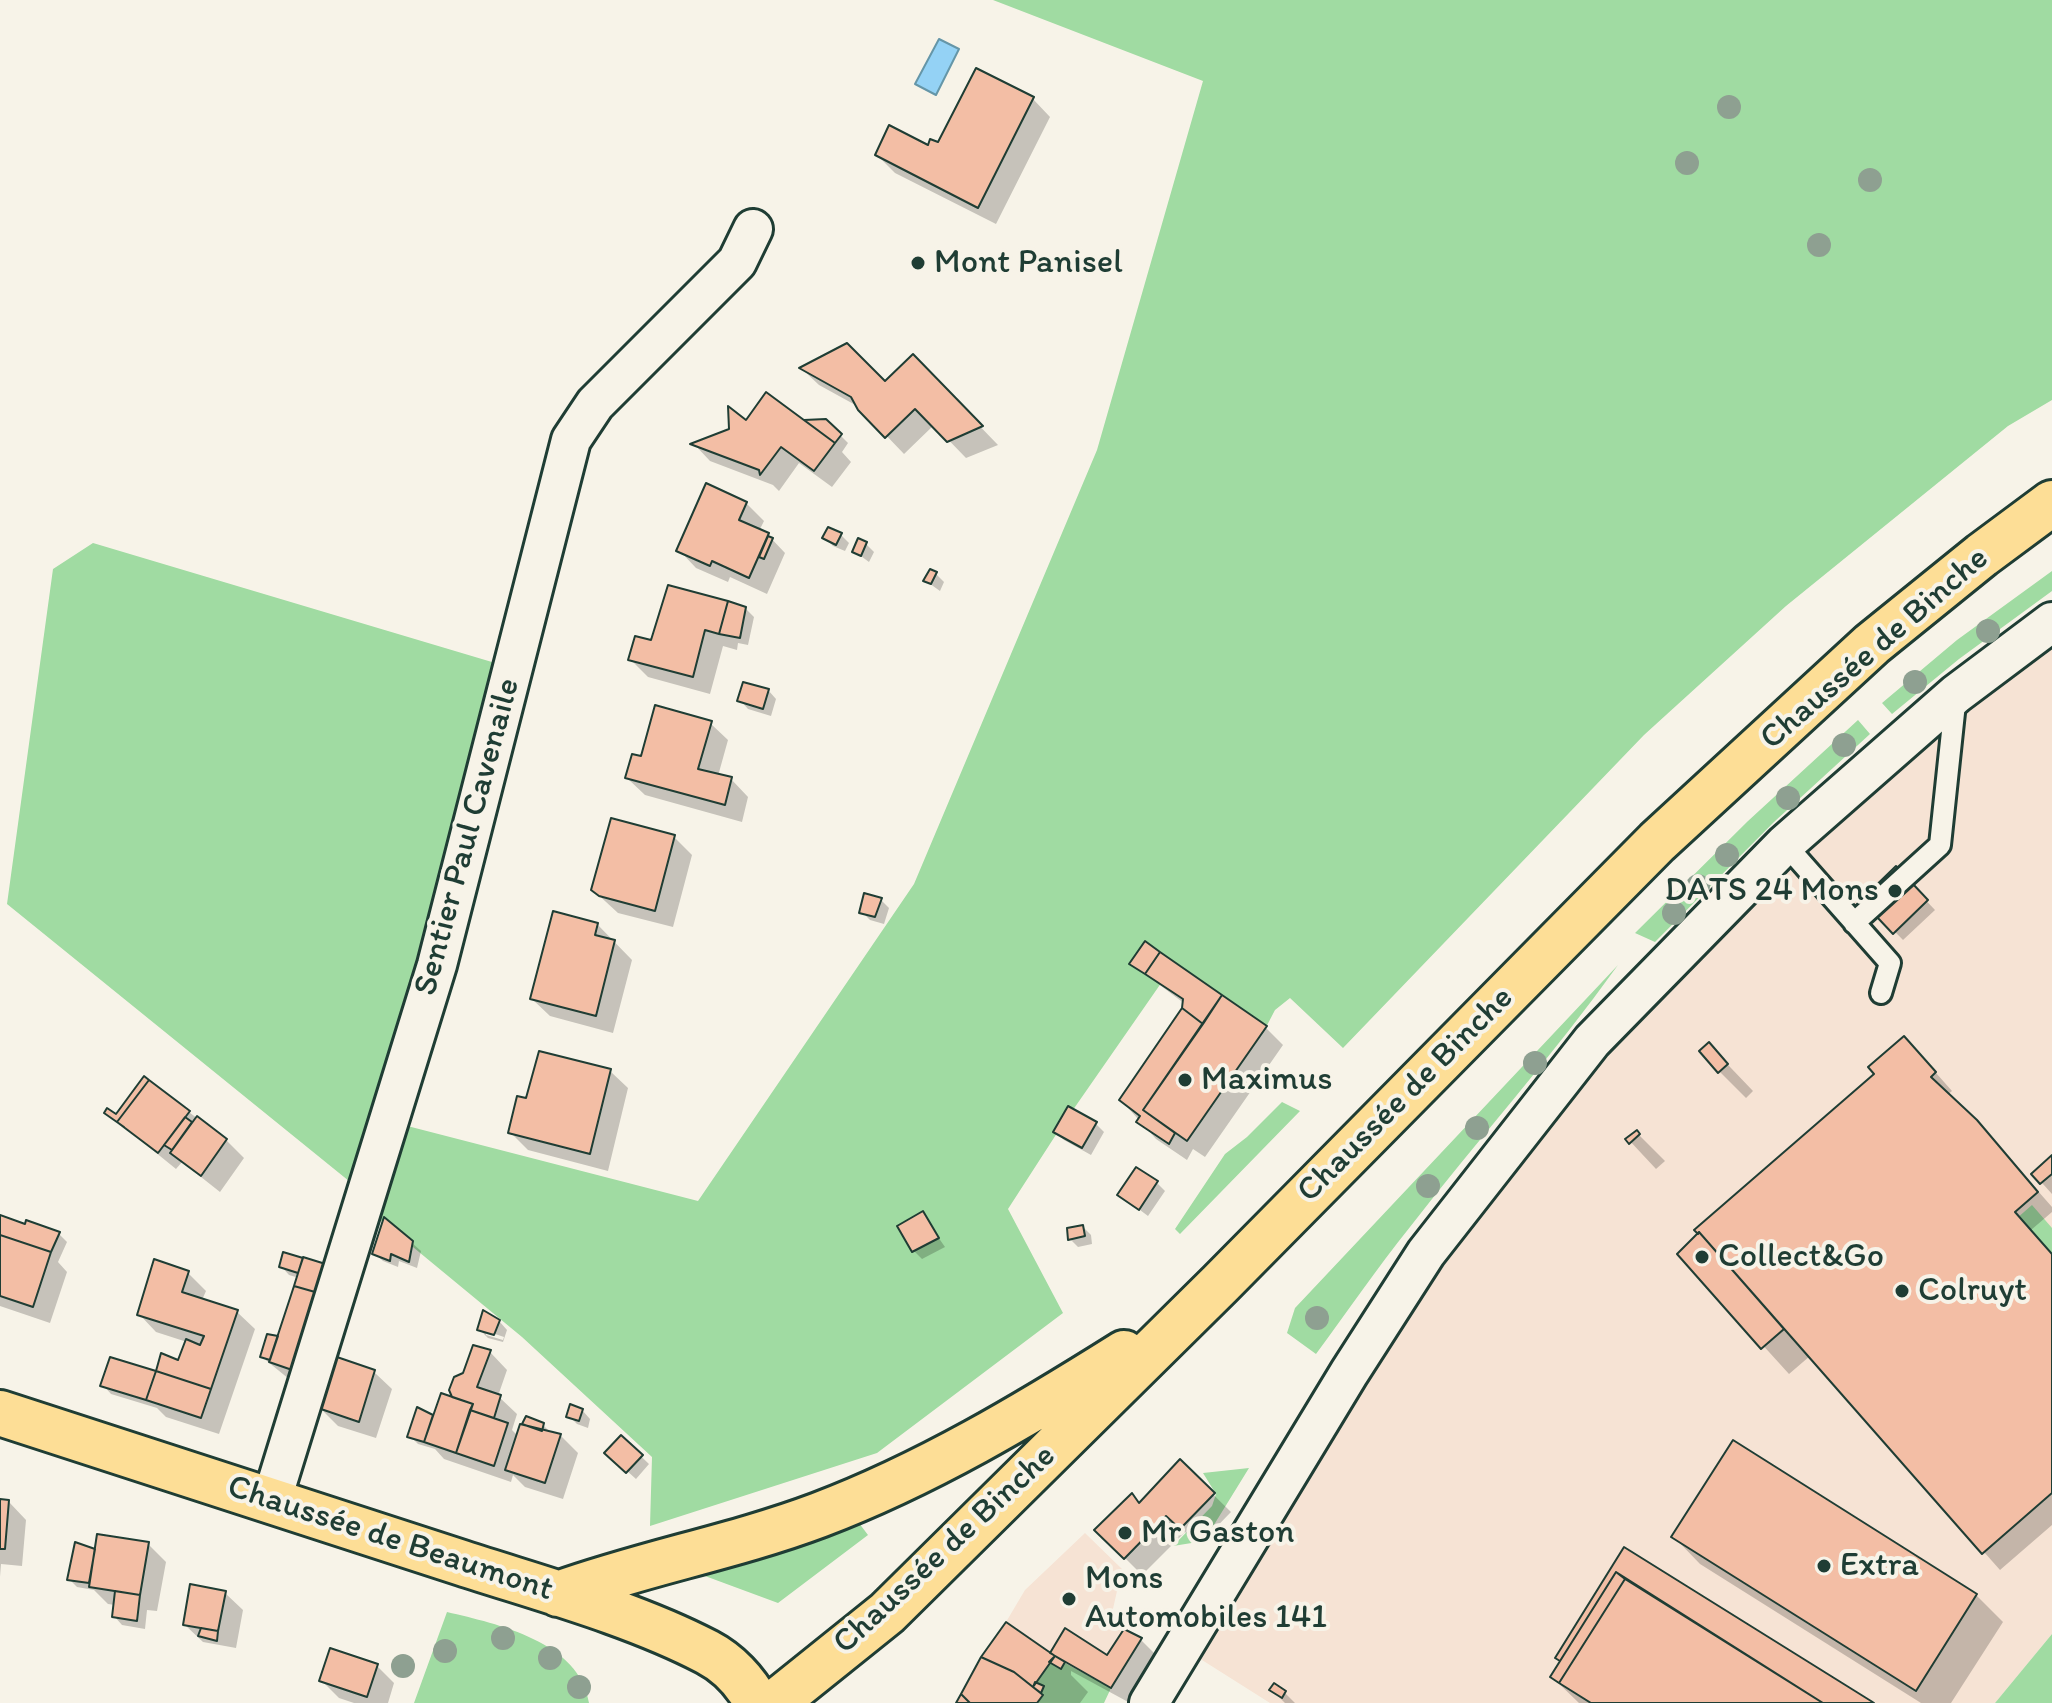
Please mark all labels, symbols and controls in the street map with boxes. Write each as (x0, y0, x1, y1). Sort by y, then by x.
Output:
place label: Mont Panisel (934, 243, 1123, 283)
marker: Mont Panisel (909, 254, 927, 272)
street label: Chaussée de Binche (1752, 539, 1998, 759)
street label: Sentier Paul Cavenaile (406, 674, 530, 1000)
place label: DATS 24 Mons (1665, 871, 1879, 911)
marker: DATS 24 Mons (1886, 882, 1904, 900)
street label: Chaussée de Binche (1289, 978, 1523, 1212)
place label: Maximus (1201, 1060, 1333, 1100)
marker: Maximus (1176, 1071, 1194, 1089)
place label: Collect&Go (1718, 1237, 1884, 1277)
marker: Collect&Go (1693, 1248, 1711, 1266)
place label: Colruyt (1918, 1271, 2027, 1311)
marker: Colruyt (1893, 1282, 1911, 1300)
street label: Chaussée de Binche (825, 1436, 1065, 1664)
street label: Chaussée de Beaumont (222, 1467, 558, 1611)
place label: Mr Gaston (1141, 1513, 1294, 1553)
marker: Mr Gaston (1116, 1524, 1134, 1542)
place label: Extra (1840, 1546, 1919, 1586)
marker: Extra (1815, 1557, 1833, 1575)
place label: Mons Automobiles 141 (1085, 1559, 1327, 1638)
marker: Mons Automobiles 141 (1060, 1590, 1078, 1608)

